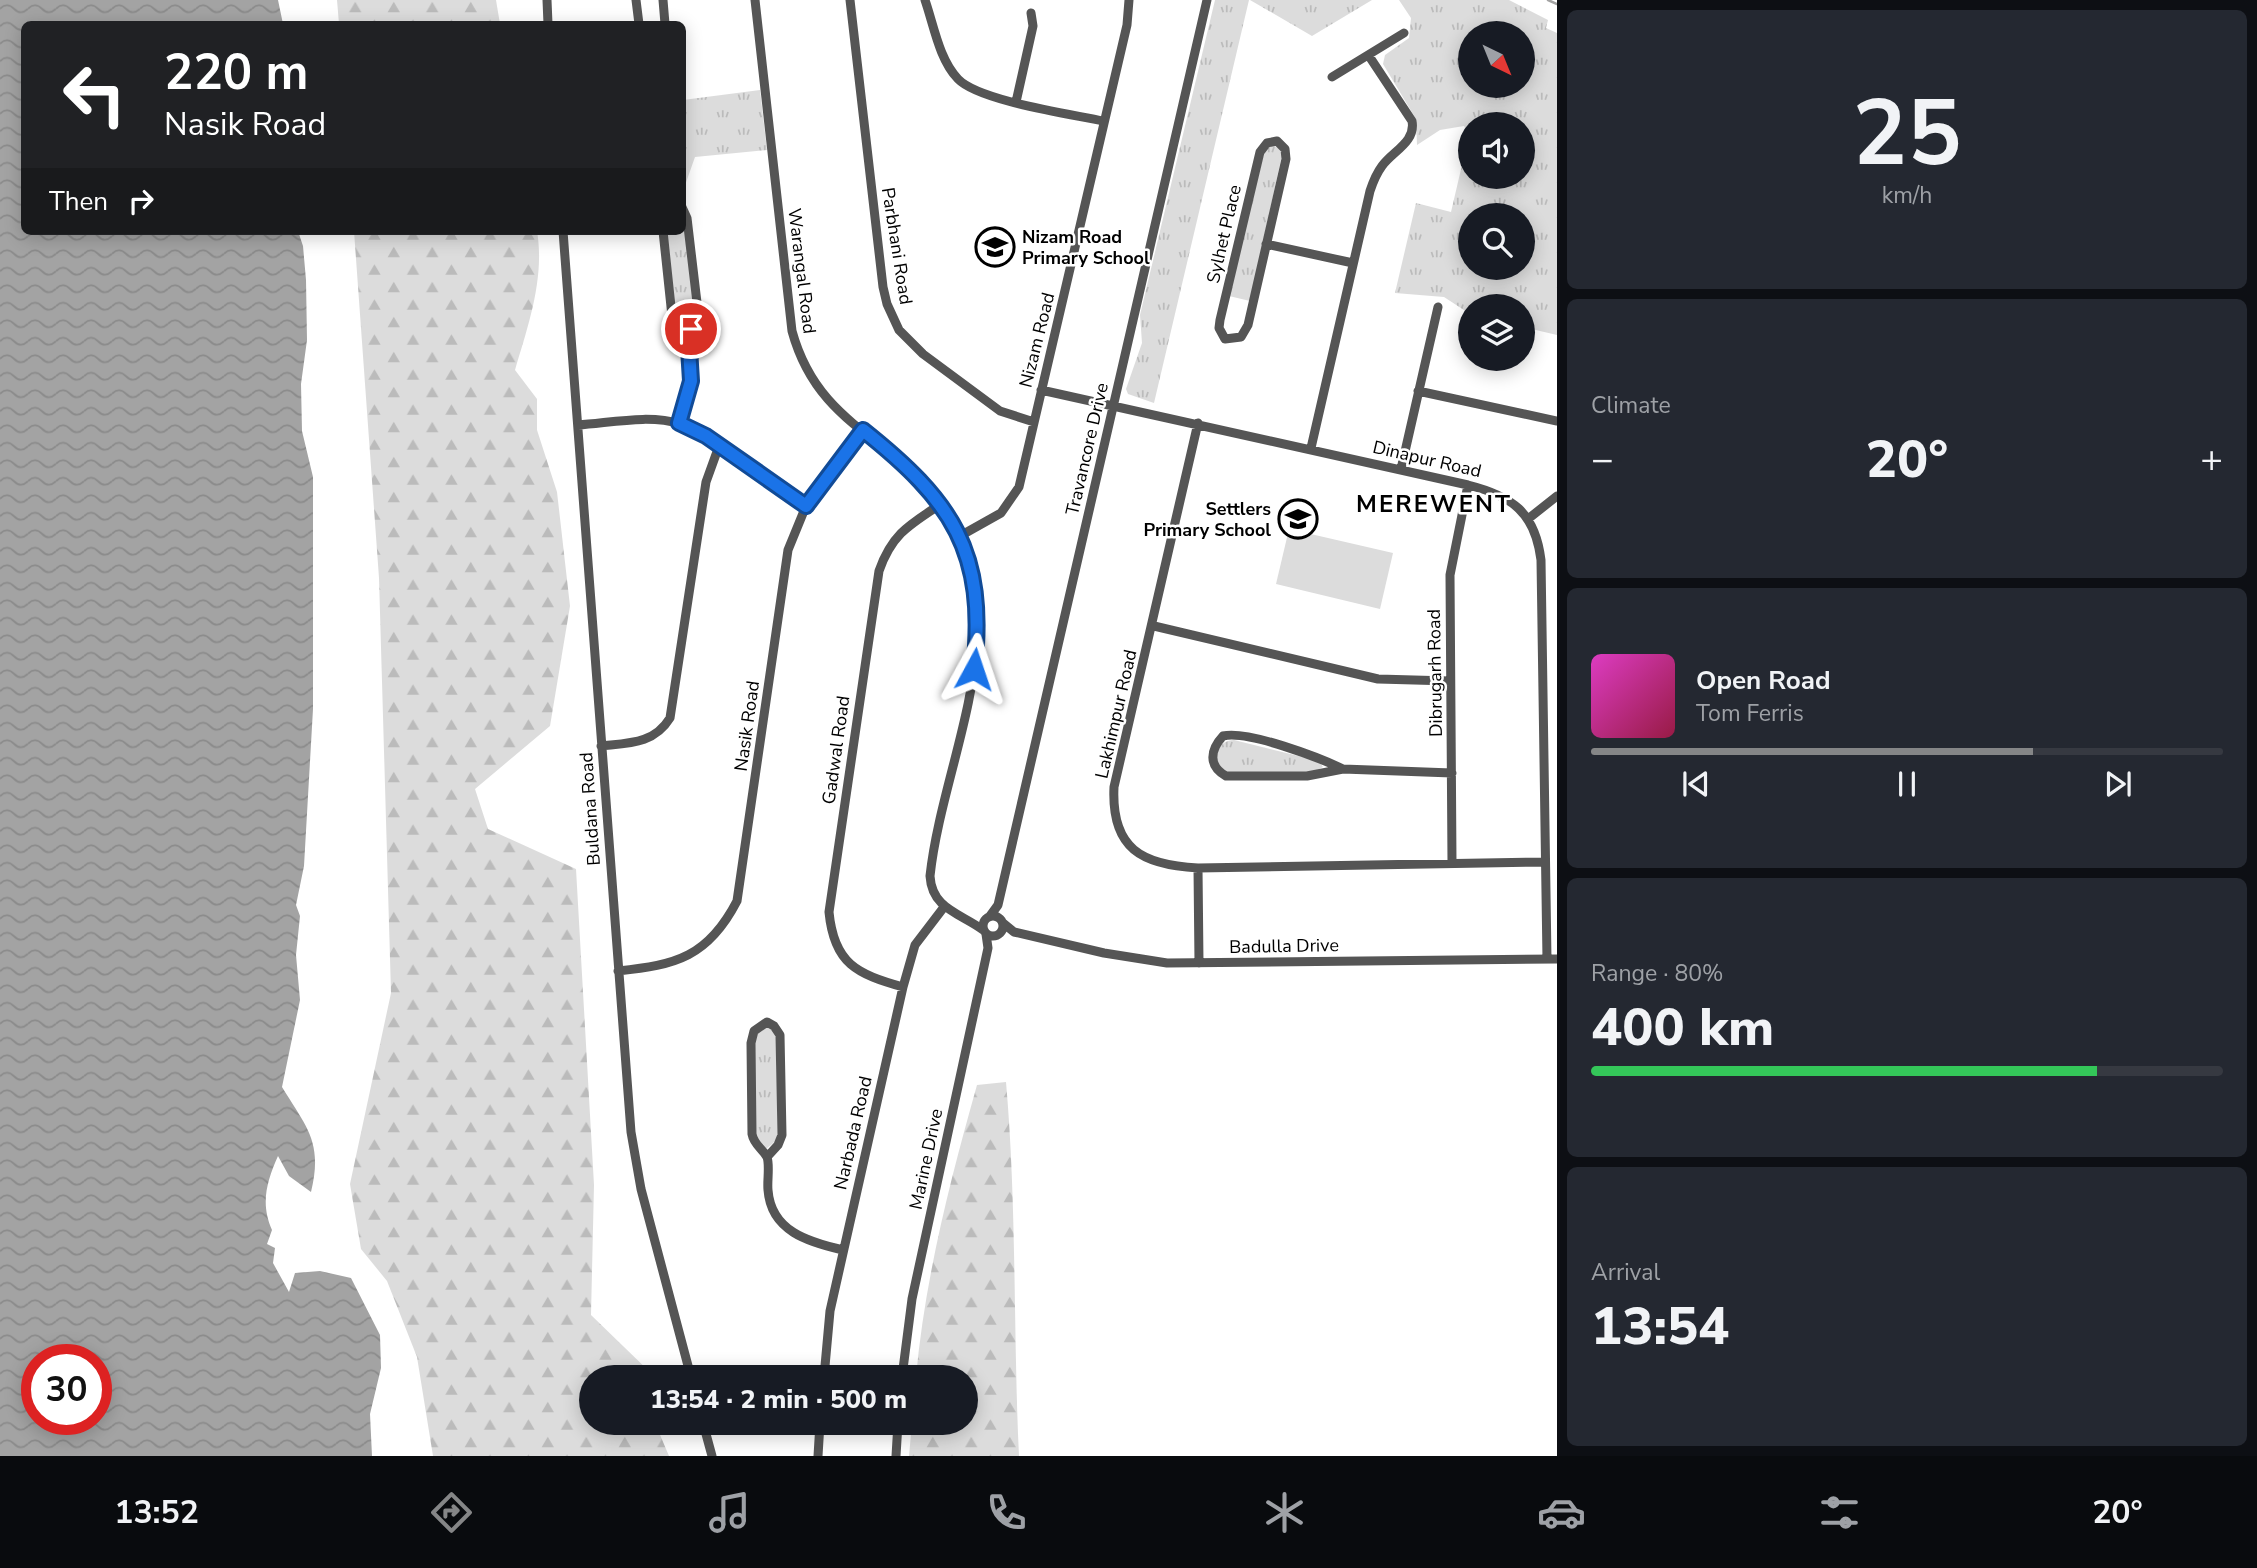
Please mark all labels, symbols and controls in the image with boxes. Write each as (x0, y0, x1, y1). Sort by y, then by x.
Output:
north arrow (1458, 21, 1535, 98)
map controls (1458, 21, 1535, 371)
text: 220 m (164, 39, 308, 106)
icon: left (49, 49, 140, 140)
text: 25 (1852, 72, 1962, 196)
text: Nasik Road (164, 103, 326, 146)
button: sound (1458, 112, 1535, 189)
text: km/h (1882, 180, 1932, 211)
icon: right (122, 182, 160, 220)
street label: Sylhet Place (1201, 182, 1247, 286)
text: Then (49, 184, 108, 219)
street label: Parbhani Road (876, 186, 918, 306)
button: search (1458, 203, 1535, 280)
street label: Warangal Road (782, 207, 822, 335)
place label: Nizam Road Primary School (1022, 225, 1150, 270)
school or university icon: Nizam Road Primary School (974, 226, 1016, 268)
street label: Nizam Road (1014, 290, 1060, 390)
button: layers (1458, 294, 1535, 371)
pin (661, 299, 721, 359)
icon: arrive (672, 310, 710, 348)
street label: Travancore Drive (1060, 380, 1114, 518)
text: Climate (1591, 390, 1671, 421)
text: 20° (1866, 424, 1948, 495)
text: − (1591, 434, 1614, 485)
text: + (2200, 434, 2223, 485)
street label: Dinapur Road (1370, 435, 1484, 483)
district label: MEREWENT (1356, 488, 1512, 520)
place label: Settlers Primary School (1143, 497, 1271, 542)
school or university icon: Settlers Primary School (1277, 498, 1319, 540)
street label: Dibrugarh Road (1422, 609, 1448, 737)
position arrow (937, 632, 1011, 706)
street label: Lakhimpur Road (1089, 647, 1143, 781)
text: Open Road (1696, 663, 1831, 698)
street label: Nasik Road (729, 679, 765, 773)
street label: Gadwal Road (817, 694, 855, 806)
text: Tom Ferris (1696, 698, 1804, 729)
street label: Buldana Road (574, 751, 606, 867)
icon: previous (1677, 765, 1715, 803)
icon: pause (1888, 765, 1926, 803)
icon: next (2099, 765, 2137, 803)
street label: Badulla Drive (1229, 933, 1339, 959)
text: Range · 80% (1591, 958, 1723, 989)
text: 400 km (1591, 992, 1774, 1063)
street label: Narbada Road (828, 1074, 878, 1192)
street label: Marine Drive (904, 1106, 948, 1212)
text: Arrival (1591, 1257, 1660, 1288)
text: 13:54 (1591, 1291, 1729, 1362)
speed limit sign: 30 (21, 1344, 112, 1435)
text: 13:54 · 2 min · 500 m (650, 1382, 907, 1417)
icon: directions (427, 1488, 476, 1537)
icon: music (705, 1488, 754, 1537)
icon: phone (982, 1488, 1031, 1537)
icon: climate (1260, 1488, 1309, 1537)
icon: car (1537, 1488, 1586, 1537)
icon: filters (1815, 1488, 1864, 1537)
text: 13:52 (114, 1491, 199, 1534)
text: 20° (2092, 1491, 2143, 1534)

